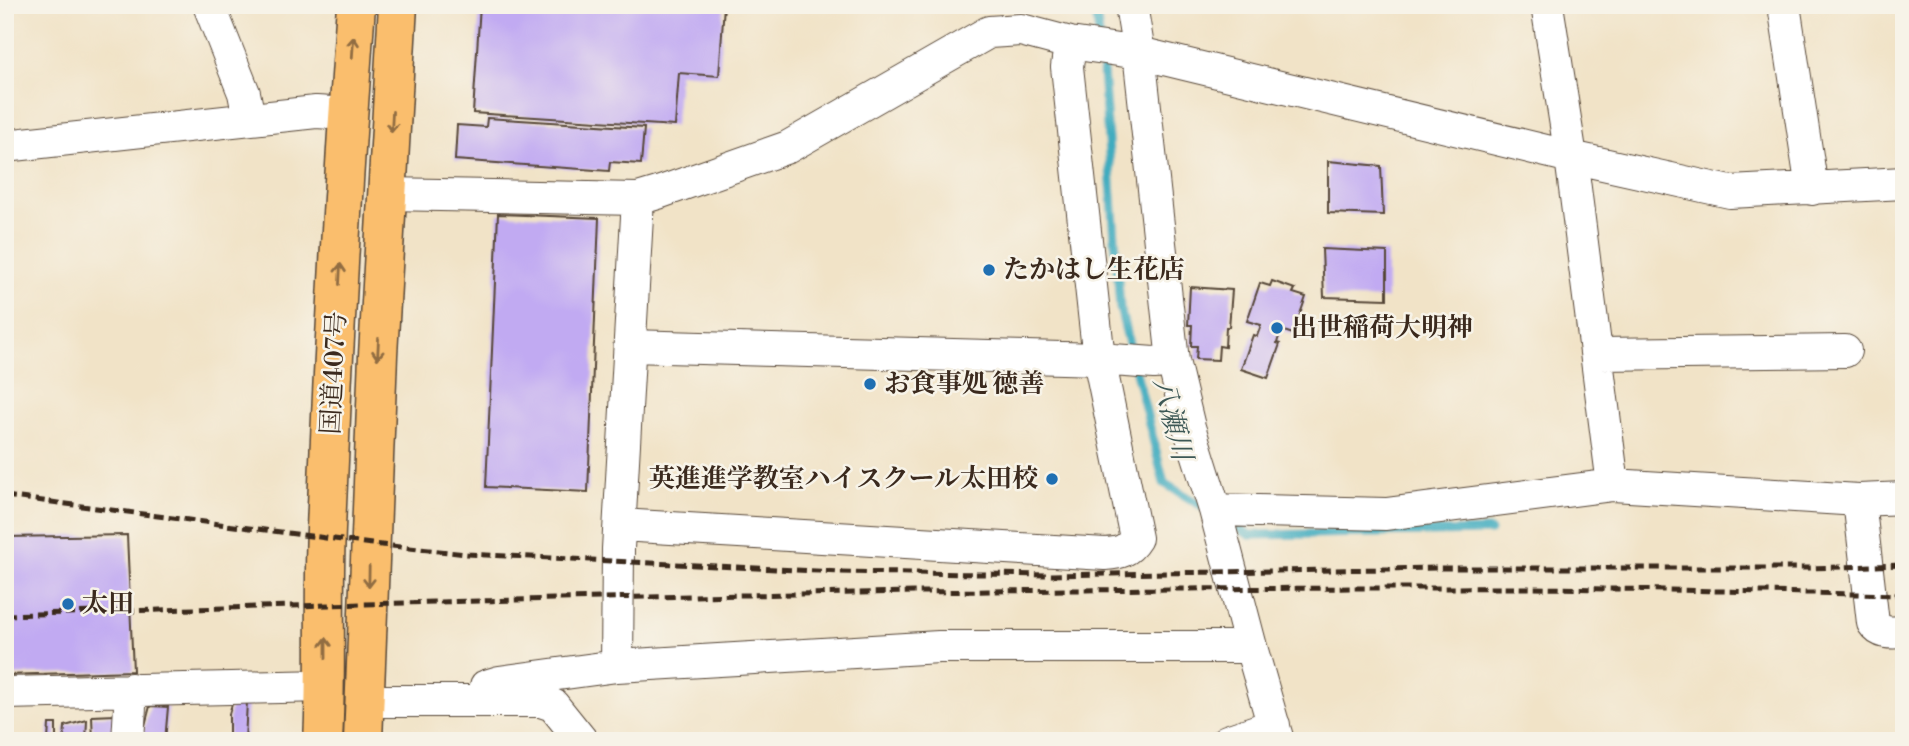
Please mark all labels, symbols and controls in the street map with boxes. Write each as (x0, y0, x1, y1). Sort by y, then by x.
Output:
one-way arrow (347, 36, 360, 59)
one-way arrow (385, 111, 398, 133)
place label: たかはし生花店 (1003, 254, 1185, 286)
marker: たかはし生花店 (981, 262, 997, 278)
one-way arrow (333, 263, 346, 286)
street label: 国道407号 (315, 310, 353, 436)
place label: 出世稲荷大明神 (1291, 312, 1473, 344)
marker: 出世稲荷大明神 (1269, 320, 1285, 336)
one-way arrow (372, 338, 385, 361)
place label: お食事処 徳善 (884, 368, 1044, 400)
water label: 八瀬川 (1145, 374, 1200, 467)
marker: お食事処 徳善 (862, 376, 878, 392)
place label: 英進進学教室ハイスクール太田校 (649, 463, 1038, 495)
marker: 英進進学教室ハイスクール太田校 (1044, 471, 1060, 487)
one-way arrow (362, 565, 376, 588)
place label: 太田 (82, 588, 134, 620)
marker: 太田 (60, 596, 76, 612)
one-way arrow (319, 637, 333, 660)

